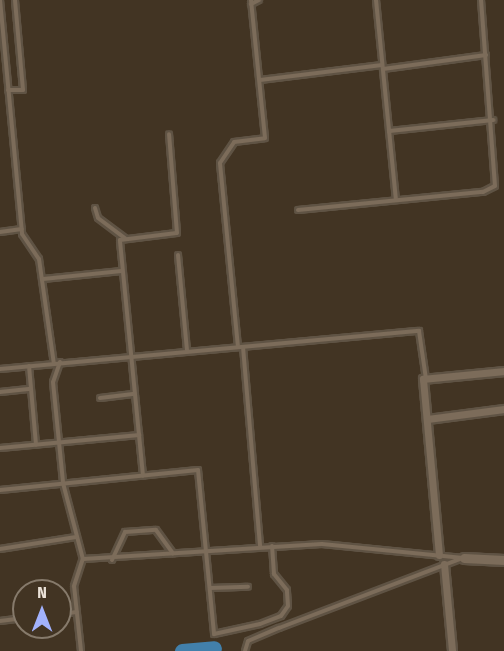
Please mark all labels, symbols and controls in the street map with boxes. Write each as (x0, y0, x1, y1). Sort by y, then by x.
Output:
north arrow (12, 579, 72, 639)
text: N (37, 583, 47, 602)

